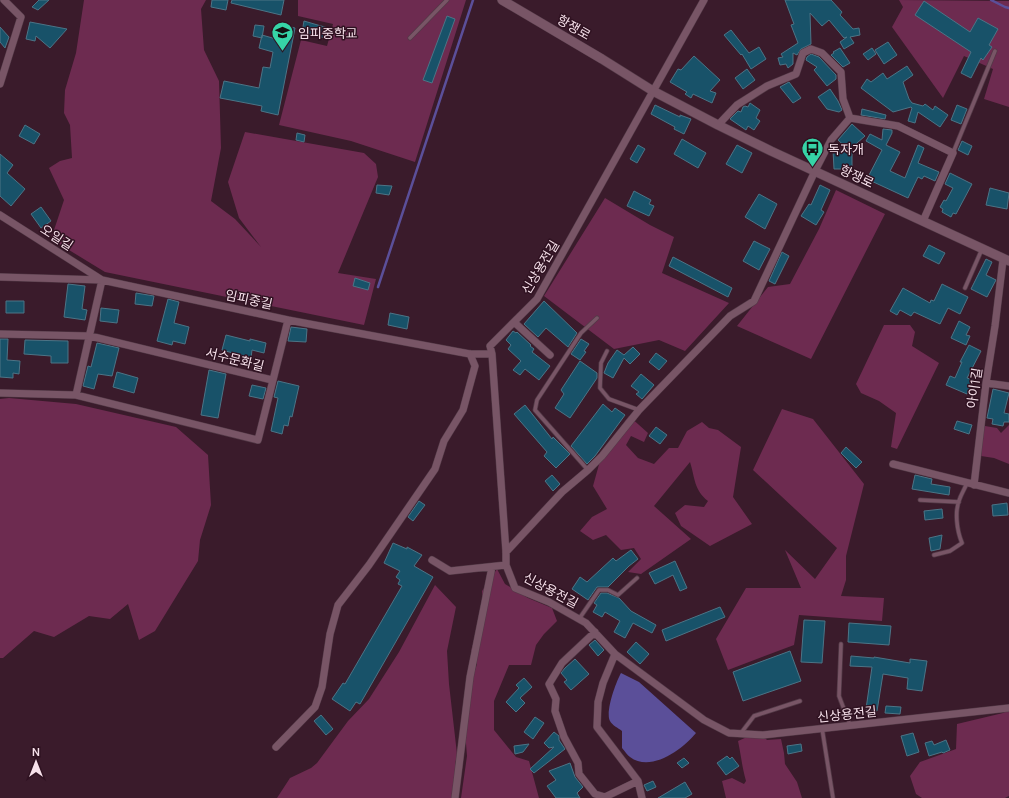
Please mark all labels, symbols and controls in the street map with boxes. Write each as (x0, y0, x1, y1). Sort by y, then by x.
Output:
street label: 항쟁로 (554, 10, 594, 44)
school or university icon: 임피중학교 (270, 20, 296, 53)
place label: 임피중학교 (298, 24, 358, 42)
bus stop icon: 독자개 (799, 136, 825, 169)
place label: 독자개 (828, 140, 864, 158)
street label: 항쟁로 (837, 160, 877, 192)
street label: 오일길 (37, 220, 77, 254)
street label: 신상용전길 (517, 237, 563, 297)
street label: 임피중길 (224, 285, 274, 313)
street label: 서수문화길 (204, 343, 266, 375)
street label: 아이1길 (962, 366, 986, 410)
street label: 신상용전길 (520, 568, 582, 612)
street label: 신상용전길 (816, 702, 878, 726)
north arrow (16, 742, 56, 782)
text: N (32, 744, 40, 759)

